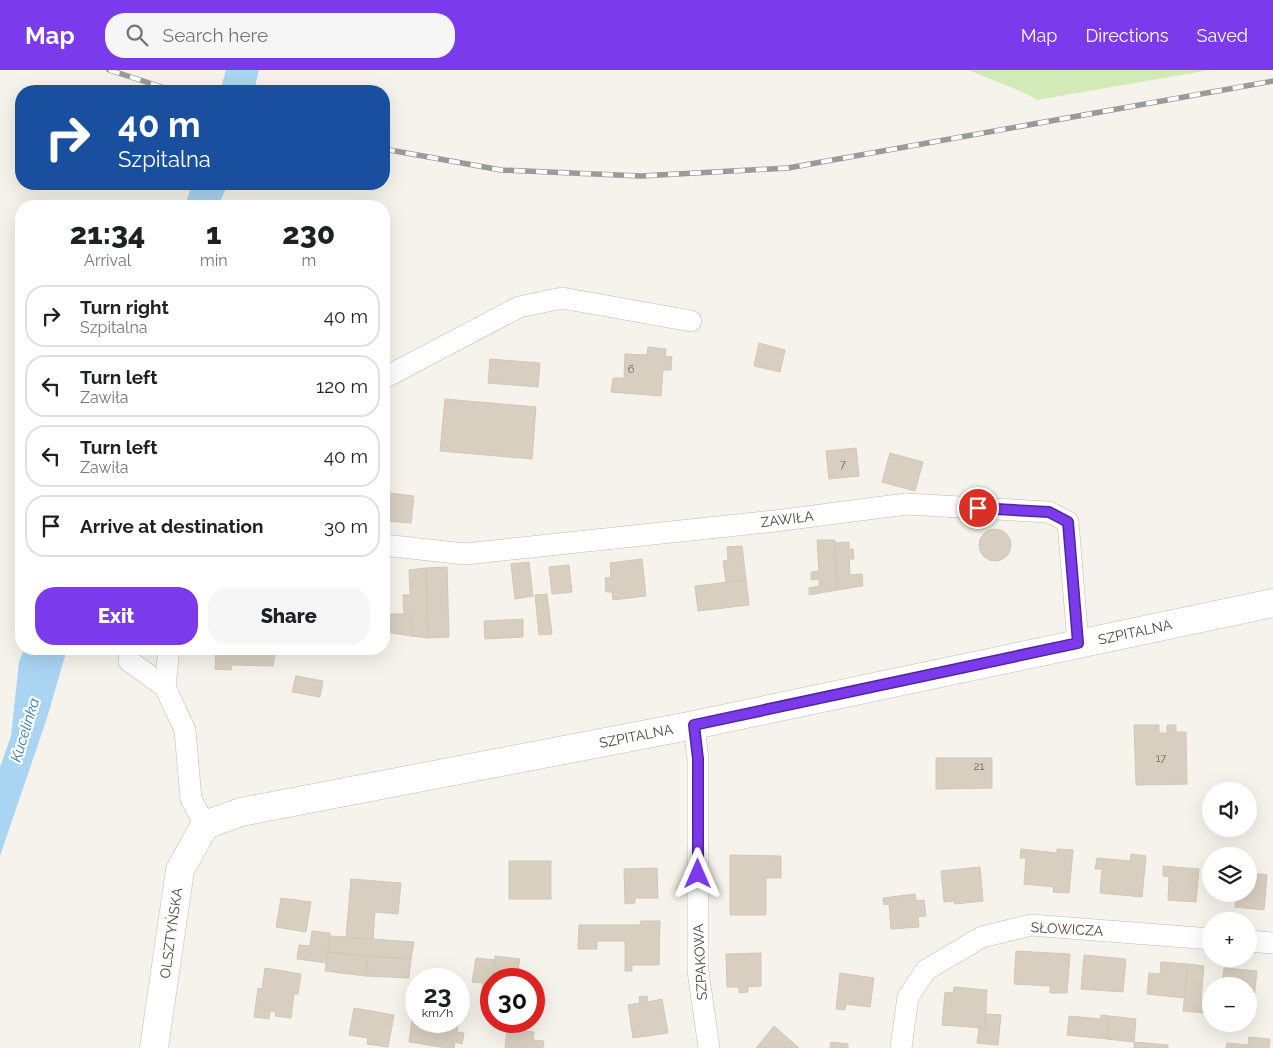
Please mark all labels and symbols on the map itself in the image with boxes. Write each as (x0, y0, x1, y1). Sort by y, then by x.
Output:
house number: 6 (628, 363, 635, 376)
house number: 7 (840, 458, 846, 471)
pin (957, 487, 999, 529)
street label: ZAWIŁA (760, 508, 815, 530)
street label: SZPITALNA (1097, 616, 1174, 648)
water label: Kucelinka (7, 696, 43, 764)
street label: SZPITALNA (598, 721, 675, 751)
house number: 17 (1156, 752, 1166, 765)
house number: 21 (974, 760, 985, 773)
position arrow (671, 847, 723, 899)
street label: OLSZTYŃSKA (156, 886, 185, 979)
street label: SŁOWICZA (1030, 919, 1104, 939)
street label: SZPAKOWA (690, 923, 710, 1001)
speed limit sign: 30 (480, 968, 545, 1033)

